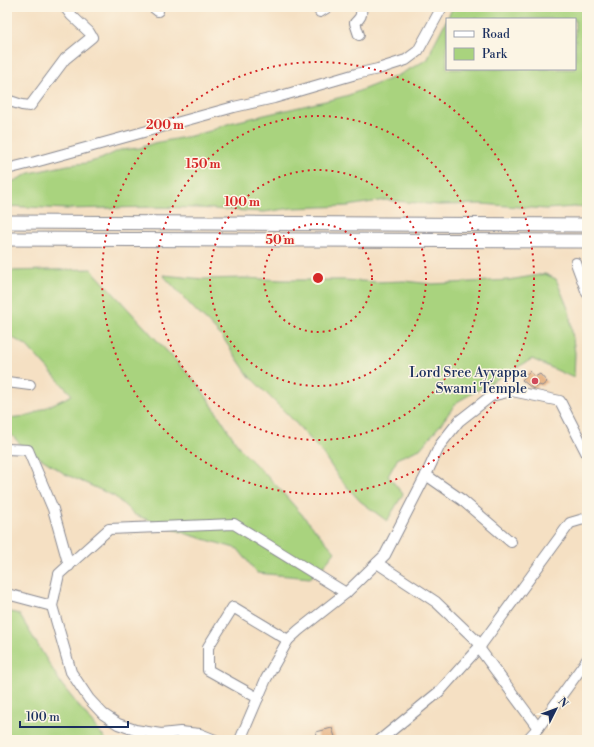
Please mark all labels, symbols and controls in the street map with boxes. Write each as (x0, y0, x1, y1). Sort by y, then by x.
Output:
legend (446, 18, 576, 70)
text: Road (482, 27, 510, 42)
text: Park (482, 47, 508, 62)
text: 200 m (146, 118, 184, 133)
text: 150 m (186, 157, 220, 172)
text: 100 m (224, 195, 260, 210)
text: 50 m (265, 233, 295, 248)
centre of rings (311, 271, 325, 285)
place label: Lord Sree Ayyappa Swami Temple (409, 364, 528, 398)
marker: Lord Sree Ayyappa Swami Temple (530, 376, 540, 386)
north arrow (536, 689, 576, 729)
text: N (555, 695, 571, 711)
scale bar (20, 703, 128, 729)
text: 100 m (26, 710, 60, 725)

